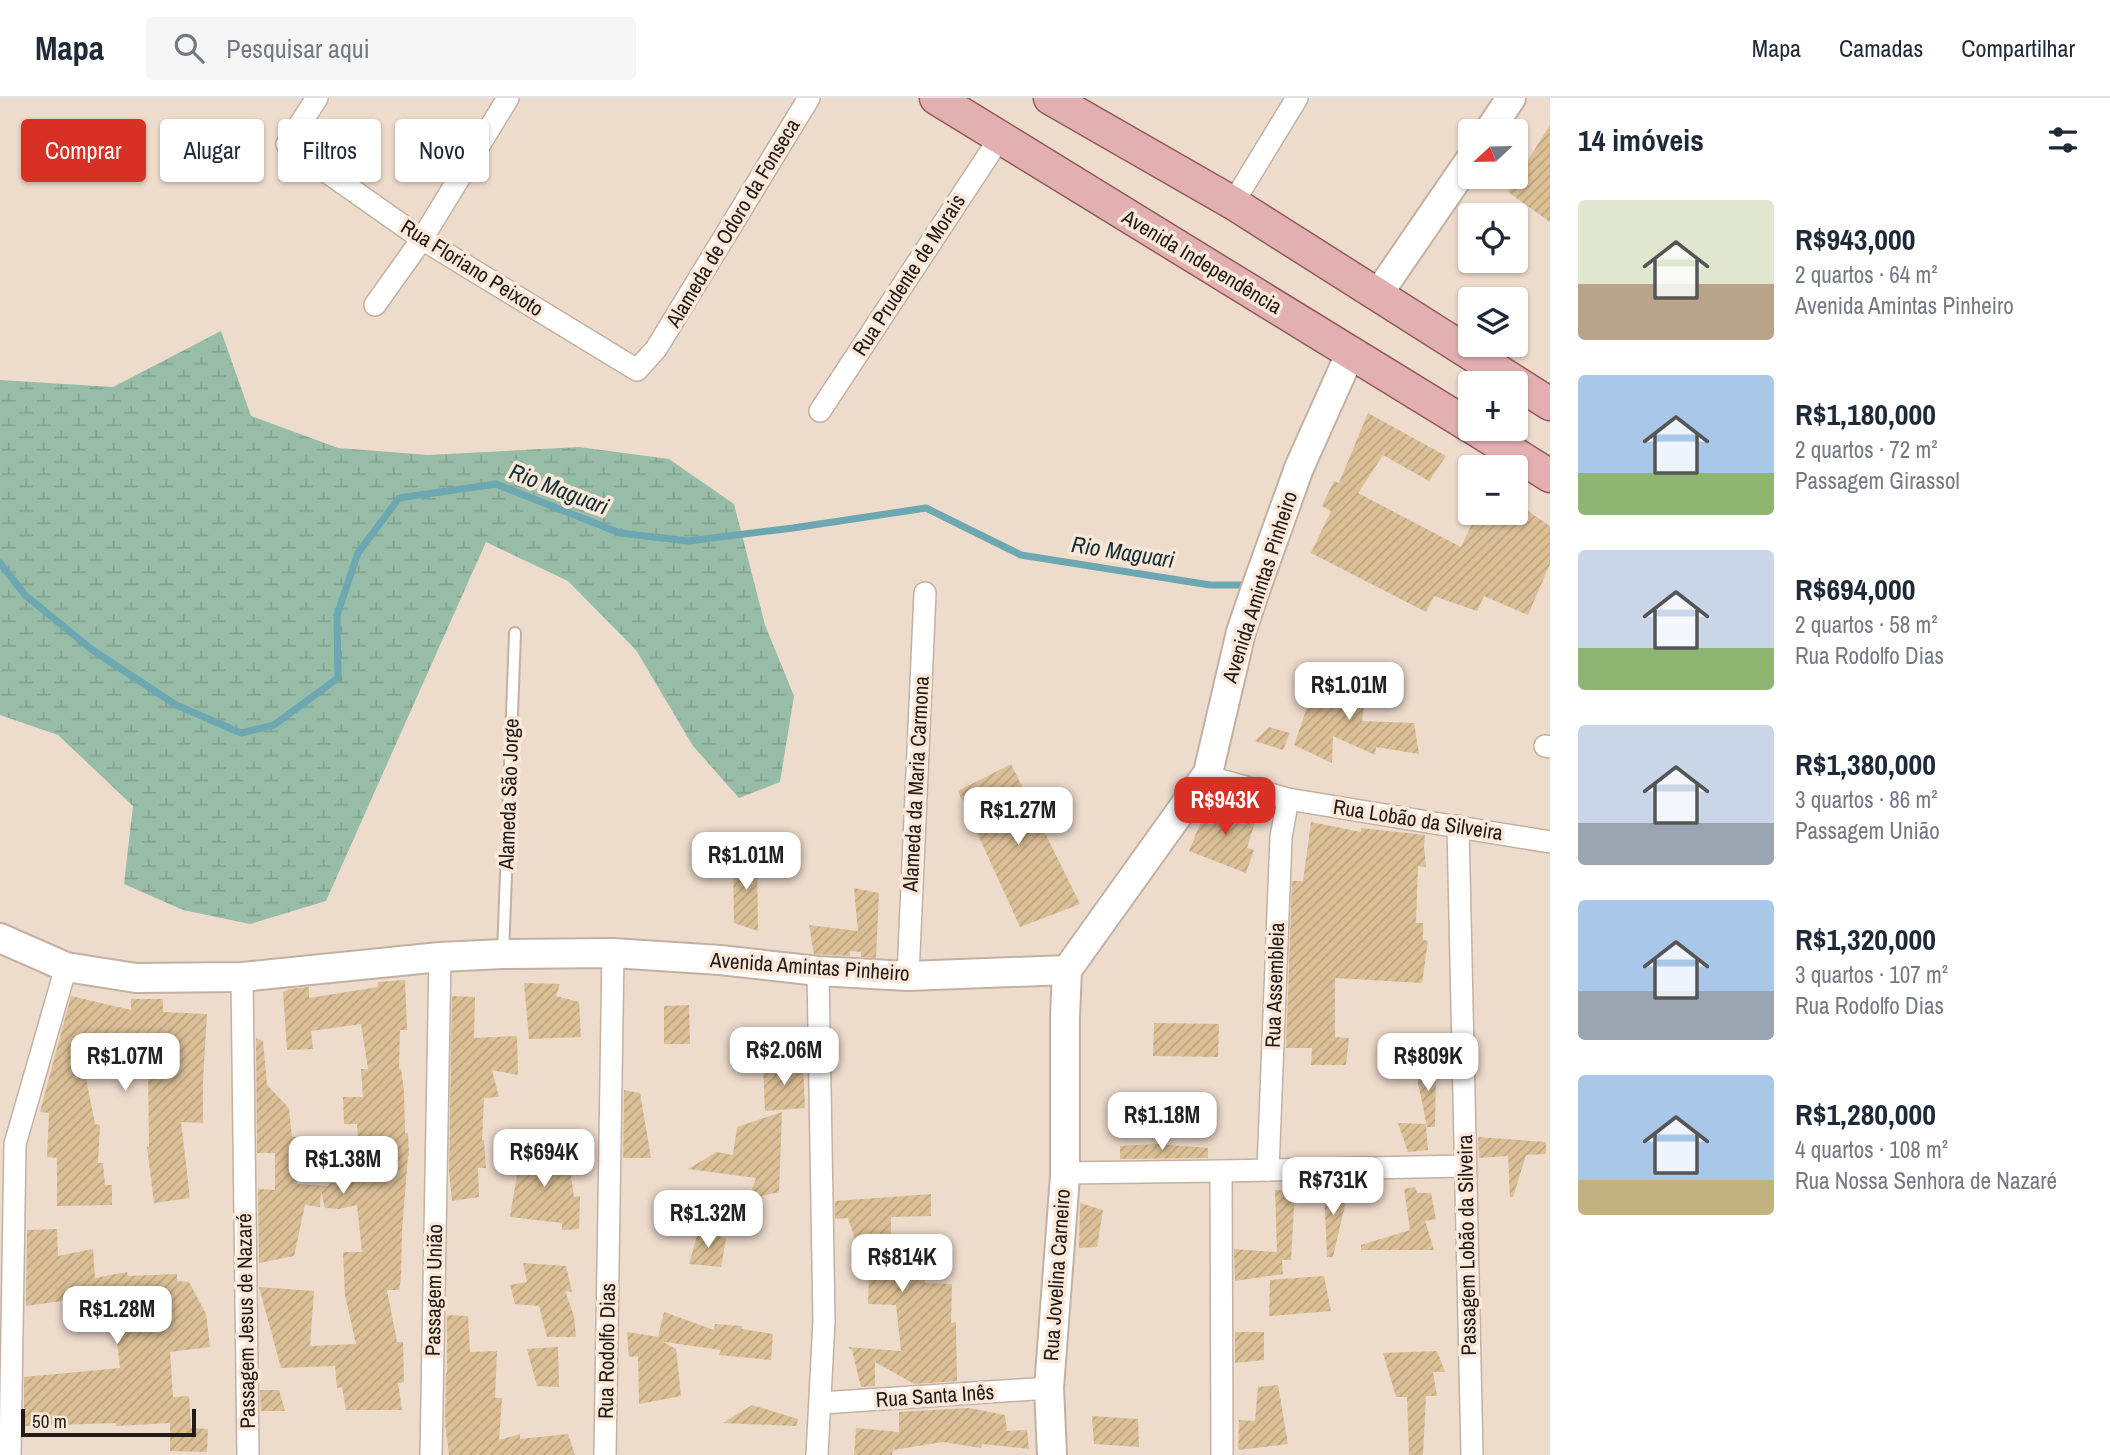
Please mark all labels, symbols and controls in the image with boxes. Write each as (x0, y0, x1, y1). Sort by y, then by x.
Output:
search box (146, 17, 636, 80)
text: Mapa (35, 26, 104, 70)
icon: search (170, 29, 208, 67)
text: Pesquisar aqui (226, 31, 370, 66)
text: Mapa (1752, 32, 1801, 64)
text: Camadas (1839, 32, 1923, 64)
text: Compartilhar (1961, 32, 2075, 64)
street label: Alameda de Odoro da Fonseca (658, 113, 807, 333)
chip: Comprar (21, 119, 146, 182)
chip: Alugar (160, 119, 264, 182)
chip: Filtros (278, 119, 381, 182)
chip: Novo (395, 119, 489, 182)
north arrow (1458, 119, 1528, 189)
map controls (1458, 119, 1528, 525)
text: 14 imóveis (1578, 120, 1704, 160)
icon: filters (2044, 121, 2082, 159)
street label: Rua Prudente de Morais (845, 188, 972, 361)
street label: Avenida Independência (1116, 202, 1288, 321)
button: locate (1458, 203, 1528, 273)
street label: Rua Floriano Peixoto (396, 212, 549, 323)
text: R$943,000 (1795, 219, 1915, 259)
icon: home (1634, 228, 1718, 312)
text: 2 quartos · 64 m² (1795, 259, 1938, 290)
button: layers (1458, 287, 1528, 357)
text: Avenida Amintas Pinheiro (1795, 290, 2014, 321)
button: + (1458, 371, 1528, 441)
text: R$1,180,000 (1795, 394, 1936, 434)
icon: home (1634, 403, 1718, 487)
text: 2 quartos · 72 m² (1795, 434, 1938, 465)
water label: Rio Maguari (505, 455, 614, 522)
button: − (1458, 455, 1528, 525)
text: Passagem Girassol (1795, 465, 1960, 496)
street label: Avenida Amintas Pinheiro (1215, 487, 1304, 687)
water label: Rio Maguari (1069, 528, 1177, 575)
text: R$694,000 (1795, 569, 1915, 609)
icon: home (1634, 578, 1718, 662)
text: 2 quartos · 58 m² (1795, 609, 1938, 640)
text: Rua Rodolfo Dias (1795, 640, 1944, 671)
pin: R$1.01M (1284, 662, 1414, 722)
text: R$1.01M (1311, 669, 1387, 700)
street label: Alameda da Maria Carmona (895, 675, 936, 894)
street label: Alameda São Jorge (491, 718, 526, 871)
text: R$1,380,000 (1795, 744, 1936, 784)
icon: home (1634, 753, 1718, 837)
pin: R$943K (1168, 778, 1282, 837)
text: R$943K (1190, 784, 1260, 815)
text: 3 quartos · 86 m² (1795, 784, 1938, 815)
pin: R$1.27M (953, 788, 1083, 847)
street label: Rua Lobão da Silveira (1331, 792, 1505, 847)
text: R$1.27M (980, 794, 1056, 825)
text: Passagem União (1795, 815, 1940, 846)
pin: R$1.01M (681, 832, 811, 892)
text: R$1.01M (708, 839, 784, 870)
text: R$1,320,000 (1795, 919, 1936, 959)
street label: Rua Assembleia (1258, 921, 1291, 1048)
icon: home (1634, 928, 1718, 1012)
street label: Avenida Amintas Pinheiro (708, 945, 911, 988)
text: 3 quartos · 107 m² (1795, 959, 1948, 990)
text: Rua Rodolfo Dias (1795, 990, 1944, 1021)
pin: R$2.06M (719, 1028, 849, 1087)
pin: R$1.07M (60, 1034, 190, 1093)
text: R$2.06M (746, 1034, 822, 1065)
pin: R$809K (1371, 1034, 1485, 1093)
text: R$1.07M (87, 1040, 163, 1071)
text: R$809K (1393, 1040, 1463, 1071)
pin: R$1.18M (1097, 1093, 1227, 1152)
text: R$1,280,000 (1795, 1094, 1936, 1134)
text: R$1.18M (1124, 1099, 1200, 1130)
icon: home (1634, 1103, 1718, 1187)
pin: R$694K (487, 1130, 601, 1189)
street label: Passagem Lobão da Silveira (1450, 1134, 1483, 1356)
text: 4 quartos · 108 m² (1795, 1134, 1948, 1165)
pin: R$1.38M (278, 1136, 408, 1196)
text: R$694K (509, 1136, 579, 1167)
text: R$1.38M (305, 1143, 381, 1174)
pin: R$731K (1276, 1158, 1390, 1217)
text: R$731K (1298, 1164, 1368, 1195)
text: Rua Nossa Senhora de Nazaré (1795, 1165, 2057, 1196)
street label: Rua Jovelina Carneiro (1036, 1188, 1077, 1362)
pin: R$1.32M (643, 1190, 773, 1250)
text: R$1.32M (670, 1197, 746, 1228)
street label: Passagem Jesus de Nazaré (229, 1213, 262, 1429)
street label: Passagem União (418, 1224, 449, 1356)
pin: R$814K (845, 1234, 959, 1294)
text: R$814K (867, 1241, 937, 1272)
street label: Rua Rodolfo Dias (591, 1283, 622, 1419)
pin: R$1.28M (52, 1286, 182, 1346)
text: R$1.28M (79, 1293, 155, 1324)
street label: Rua Santa Inês (875, 1377, 995, 1414)
scale bar (21, 1406, 196, 1438)
text: 50 m (32, 1408, 67, 1434)

